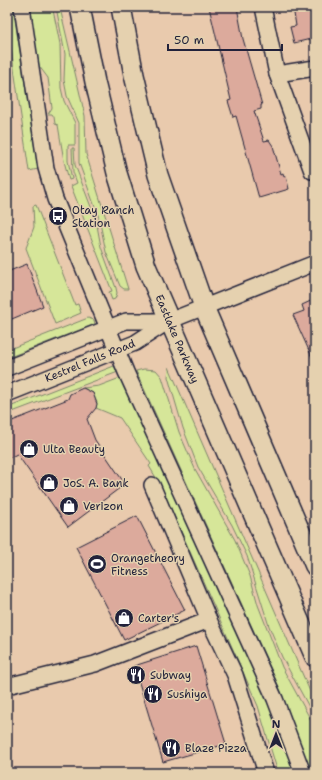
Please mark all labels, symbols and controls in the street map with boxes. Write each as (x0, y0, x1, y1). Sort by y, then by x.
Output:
scale bar (168, 26, 282, 52)
text: 50 m (174, 32, 204, 48)
place label: Otay Ranch Station (72, 203, 134, 231)
bus stop icon: Otay Ranch Station (47, 205, 69, 227)
street label: Eastlake Parkway (151, 292, 203, 386)
street label: Kestrel Falls Road (43, 336, 137, 386)
shop icon: Ulta Beauty (18, 438, 40, 460)
place label: Ulta Beauty (43, 442, 105, 457)
shop icon: JoS. A. Bank (38, 472, 60, 494)
place label: JoS. A. Bank (63, 476, 129, 491)
shop icon: Verizon (58, 495, 80, 517)
place label: Verizon (83, 499, 123, 514)
place label: Orangetheory Fitness (111, 551, 185, 579)
sports icon: Orangetheory Fitness (86, 553, 108, 575)
shop icon: Carter's (113, 607, 135, 629)
place label: Carter's (138, 611, 179, 626)
restaurant icon: Subway (125, 664, 147, 686)
place label: Subway (150, 668, 191, 683)
restaurant icon: Sushiya (142, 683, 164, 705)
place label: Sushiya (167, 687, 207, 702)
north arrow (256, 714, 296, 754)
text: N (272, 717, 281, 732)
restaurant icon: Blaze Pizza (160, 737, 182, 759)
place label: Blaze Pizza (185, 741, 247, 756)

